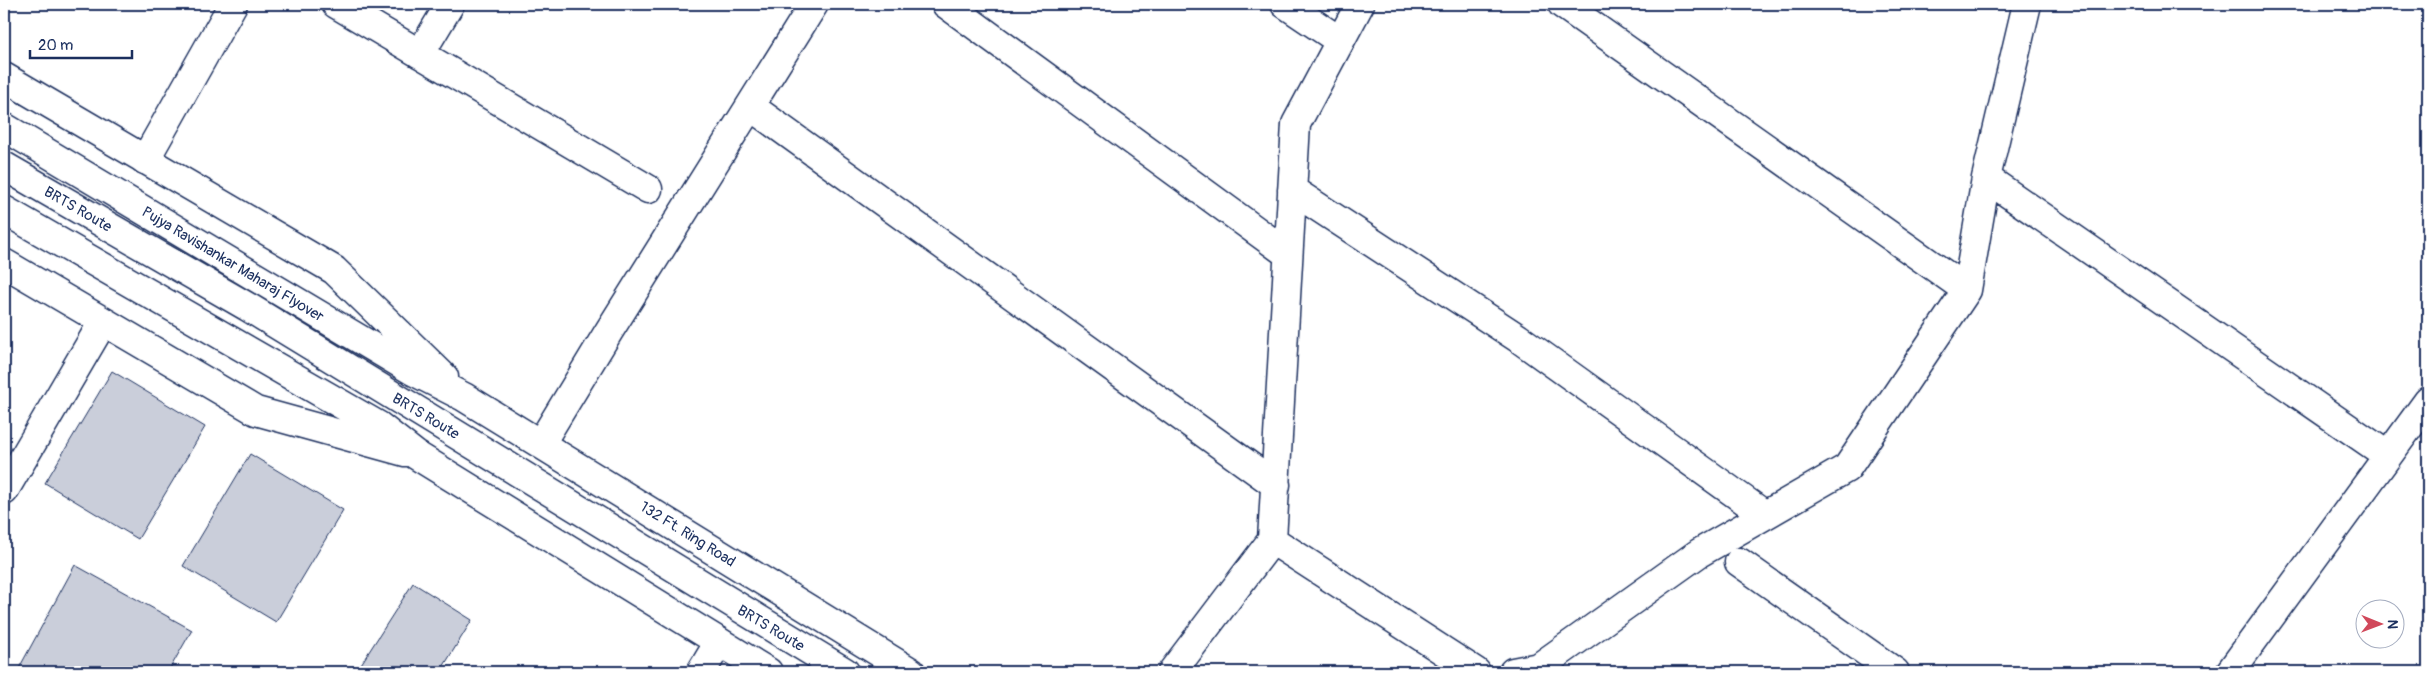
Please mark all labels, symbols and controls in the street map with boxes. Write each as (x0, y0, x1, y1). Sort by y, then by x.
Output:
scale bar (30, 28, 132, 60)
text: 20 m (38, 36, 73, 55)
street label: BRTS Route (40, 182, 116, 237)
street label: Pujya Ravishankar Maharaj Flyover (138, 202, 328, 327)
street label: BRTS Route (389, 389, 463, 444)
street label: 132 Ft. Ring Road (636, 497, 739, 571)
north arrow (2354, 598, 2404, 648)
street label: BRTS Route (734, 601, 808, 656)
text: N (2384, 619, 2401, 629)

